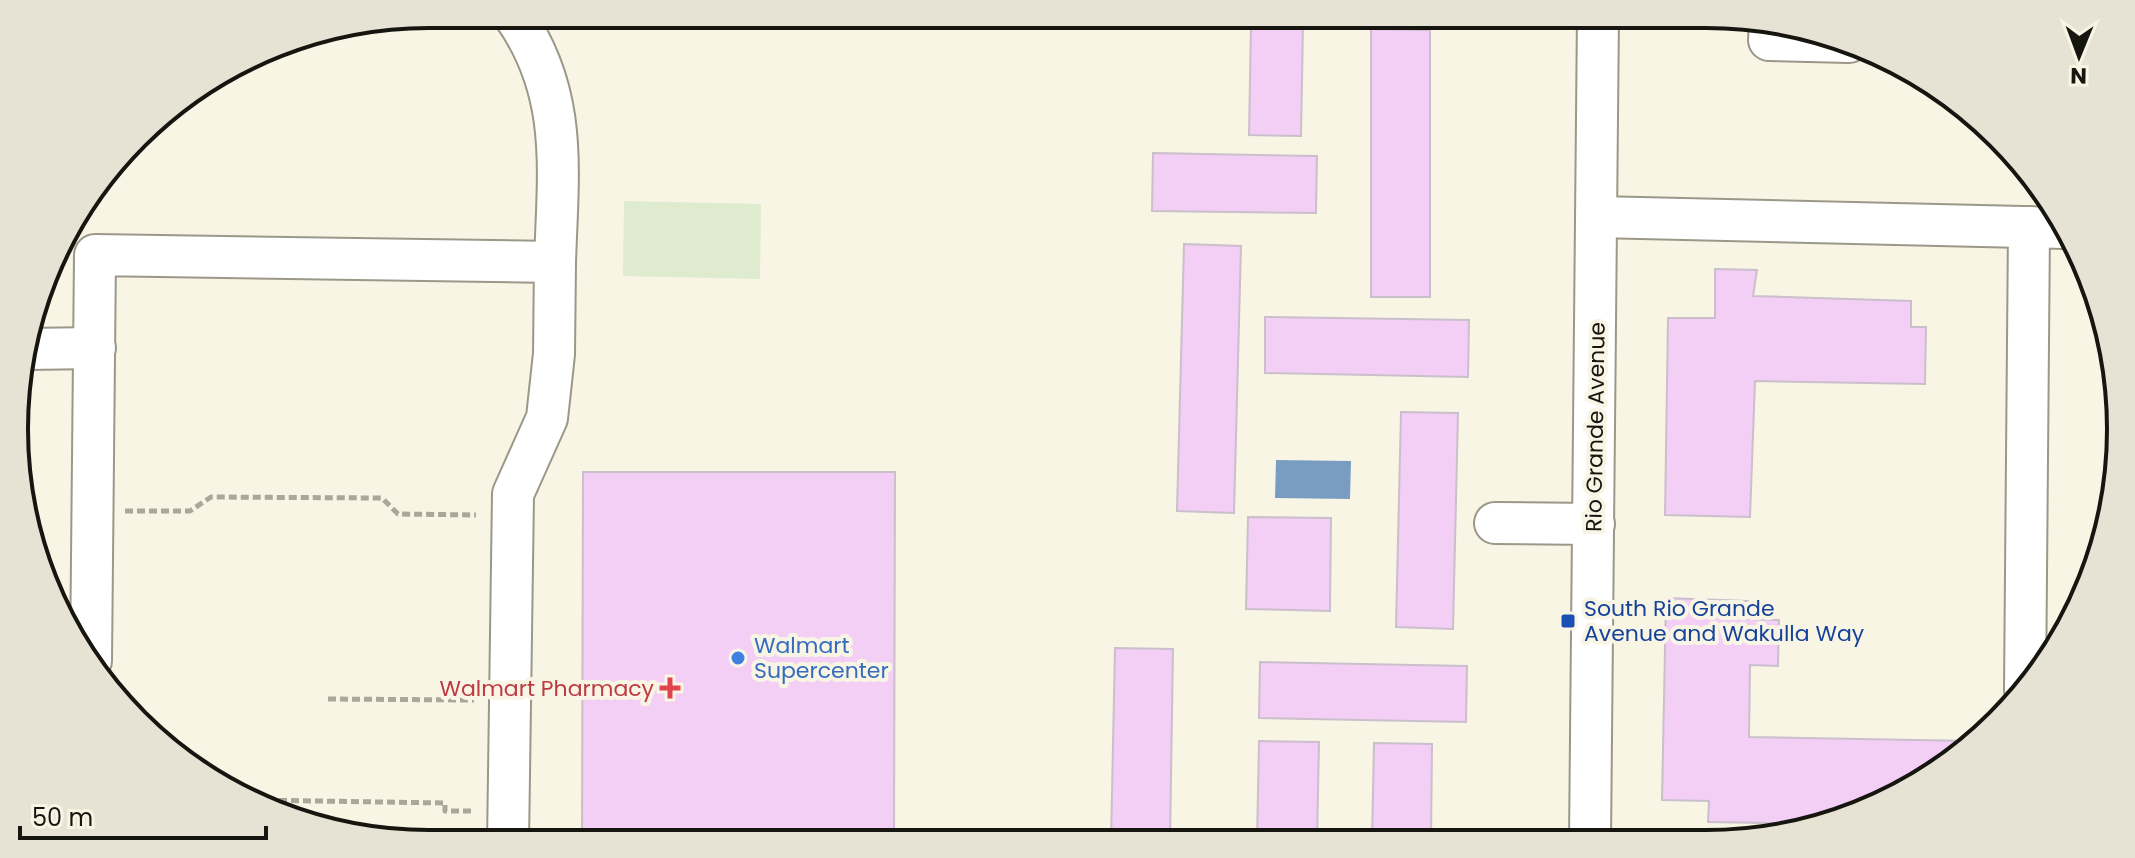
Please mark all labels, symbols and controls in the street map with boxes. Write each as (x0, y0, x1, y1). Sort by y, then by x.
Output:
north arrow (2039, 16, 2119, 96)
text: N (2070, 60, 2087, 91)
street label: Rio Grande Avenue (1578, 322, 1613, 532)
place label: South Rio Grande Avenue and Wakulla Way (1584, 593, 1865, 649)
marker: South Rio Grande Avenue and Wakulla Way (1559, 612, 1577, 630)
place label: Walmart Supercenter (754, 630, 889, 686)
marker: Walmart Supercenter (729, 649, 747, 667)
place label: Walmart Pharmacy (439, 673, 655, 704)
marker: Walmart Pharmacy (661, 679, 679, 697)
scale bar (20, 790, 266, 840)
text: 50 m (32, 801, 93, 834)

